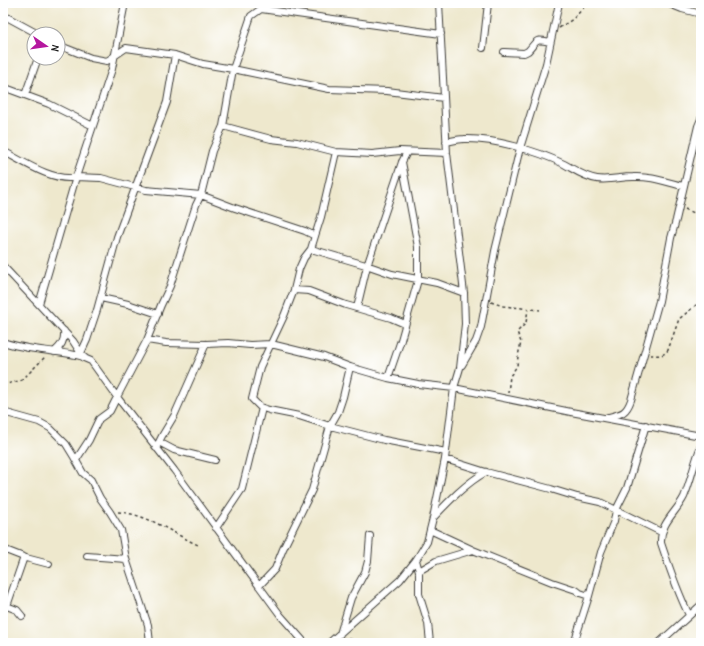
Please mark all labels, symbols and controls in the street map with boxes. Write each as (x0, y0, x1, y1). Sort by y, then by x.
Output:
north arrow (26, 26, 66, 66)
text: N (48, 44, 63, 53)

